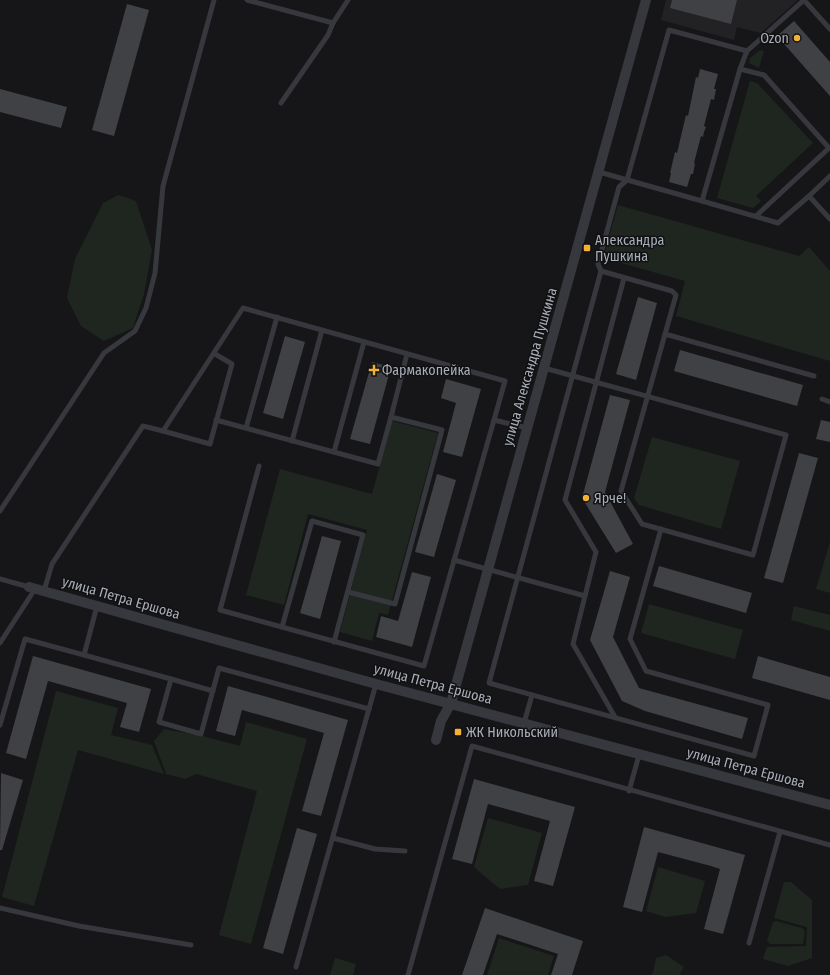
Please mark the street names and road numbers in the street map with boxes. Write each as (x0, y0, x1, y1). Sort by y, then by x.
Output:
street label: улица Александра Пушкина (499, 286, 561, 448)
street label: улица Петра Ершова (60, 573, 182, 623)
street label: улица Петра Ершова (372, 660, 494, 708)
street label: улица Петра Ершова (685, 744, 807, 792)

